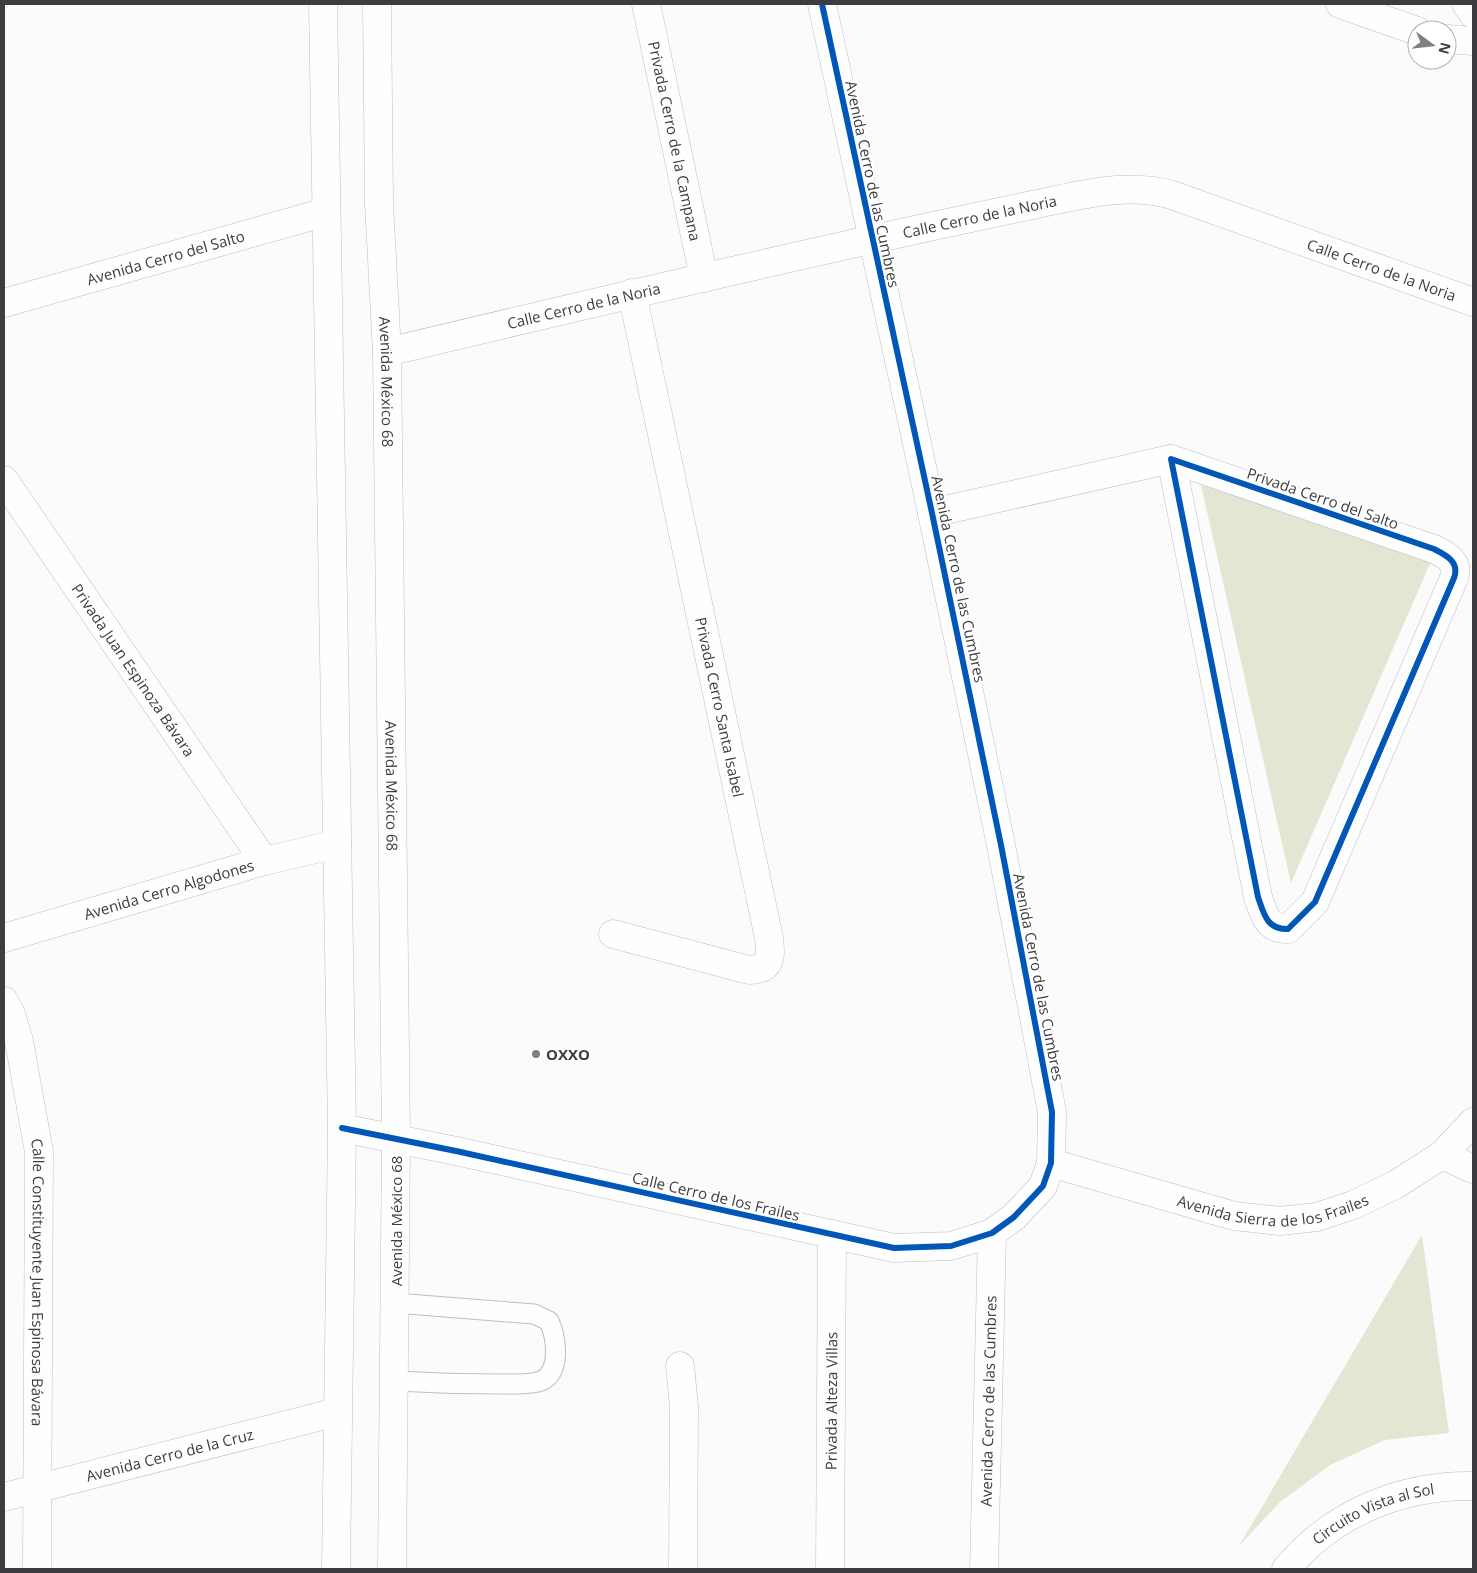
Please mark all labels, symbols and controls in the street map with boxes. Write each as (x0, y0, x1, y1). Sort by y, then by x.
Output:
north arrow (1407, 20, 1457, 70)
street label: Privada Cerro de la Campana (644, 39, 706, 243)
text: N (1434, 41, 1456, 56)
street label: Avenida Cerro de las Cumbres (841, 79, 905, 289)
street label: Calle Cerro de la Noria (901, 190, 1059, 242)
street label: Avenida Cerro del Salto (84, 226, 247, 289)
street label: Calle Cerro de la Noria (1304, 234, 1459, 305)
street label: Calle Cerro de la Noria (505, 278, 662, 333)
street label: Avenida México 68 (375, 316, 398, 447)
street label: Privada Cerro del Salto (1244, 463, 1402, 533)
street label: Avenida Cerro de las Cumbres (927, 474, 991, 684)
street label: Privada Juan Espinoza Bávara (68, 580, 200, 760)
street label: Privada Cerro Santa Isabel (691, 615, 749, 799)
street label: Avenida México 68 (381, 720, 403, 851)
street label: Avenida Cerro Algodones (81, 855, 256, 924)
street label: Avenida Cerro de las Cumbres (1009, 872, 1069, 1082)
place label: OXXO (546, 1044, 590, 1064)
marker: OXXO (530, 1048, 542, 1060)
street label: Calle Constituyente Juan Espinosa Bávara (27, 1137, 50, 1427)
street label: Avenida México 68 (386, 1156, 406, 1286)
street label: Calle Cerro de los Frailes (630, 1167, 802, 1225)
street label: Avenida Sierra de los Frailes (1174, 1186, 1370, 1208)
text: Avenida Sierra de los Frailes (1175, 1189, 1372, 1231)
street label: Avenida Cerro de las Cumbres (975, 1295, 1001, 1507)
street label: Privada Alteza Villas (821, 1332, 841, 1470)
street label: Avenida Cerro de la Cruz (84, 1424, 256, 1486)
street label: Circuito Vista al Sol (1308, 1478, 1435, 1549)

